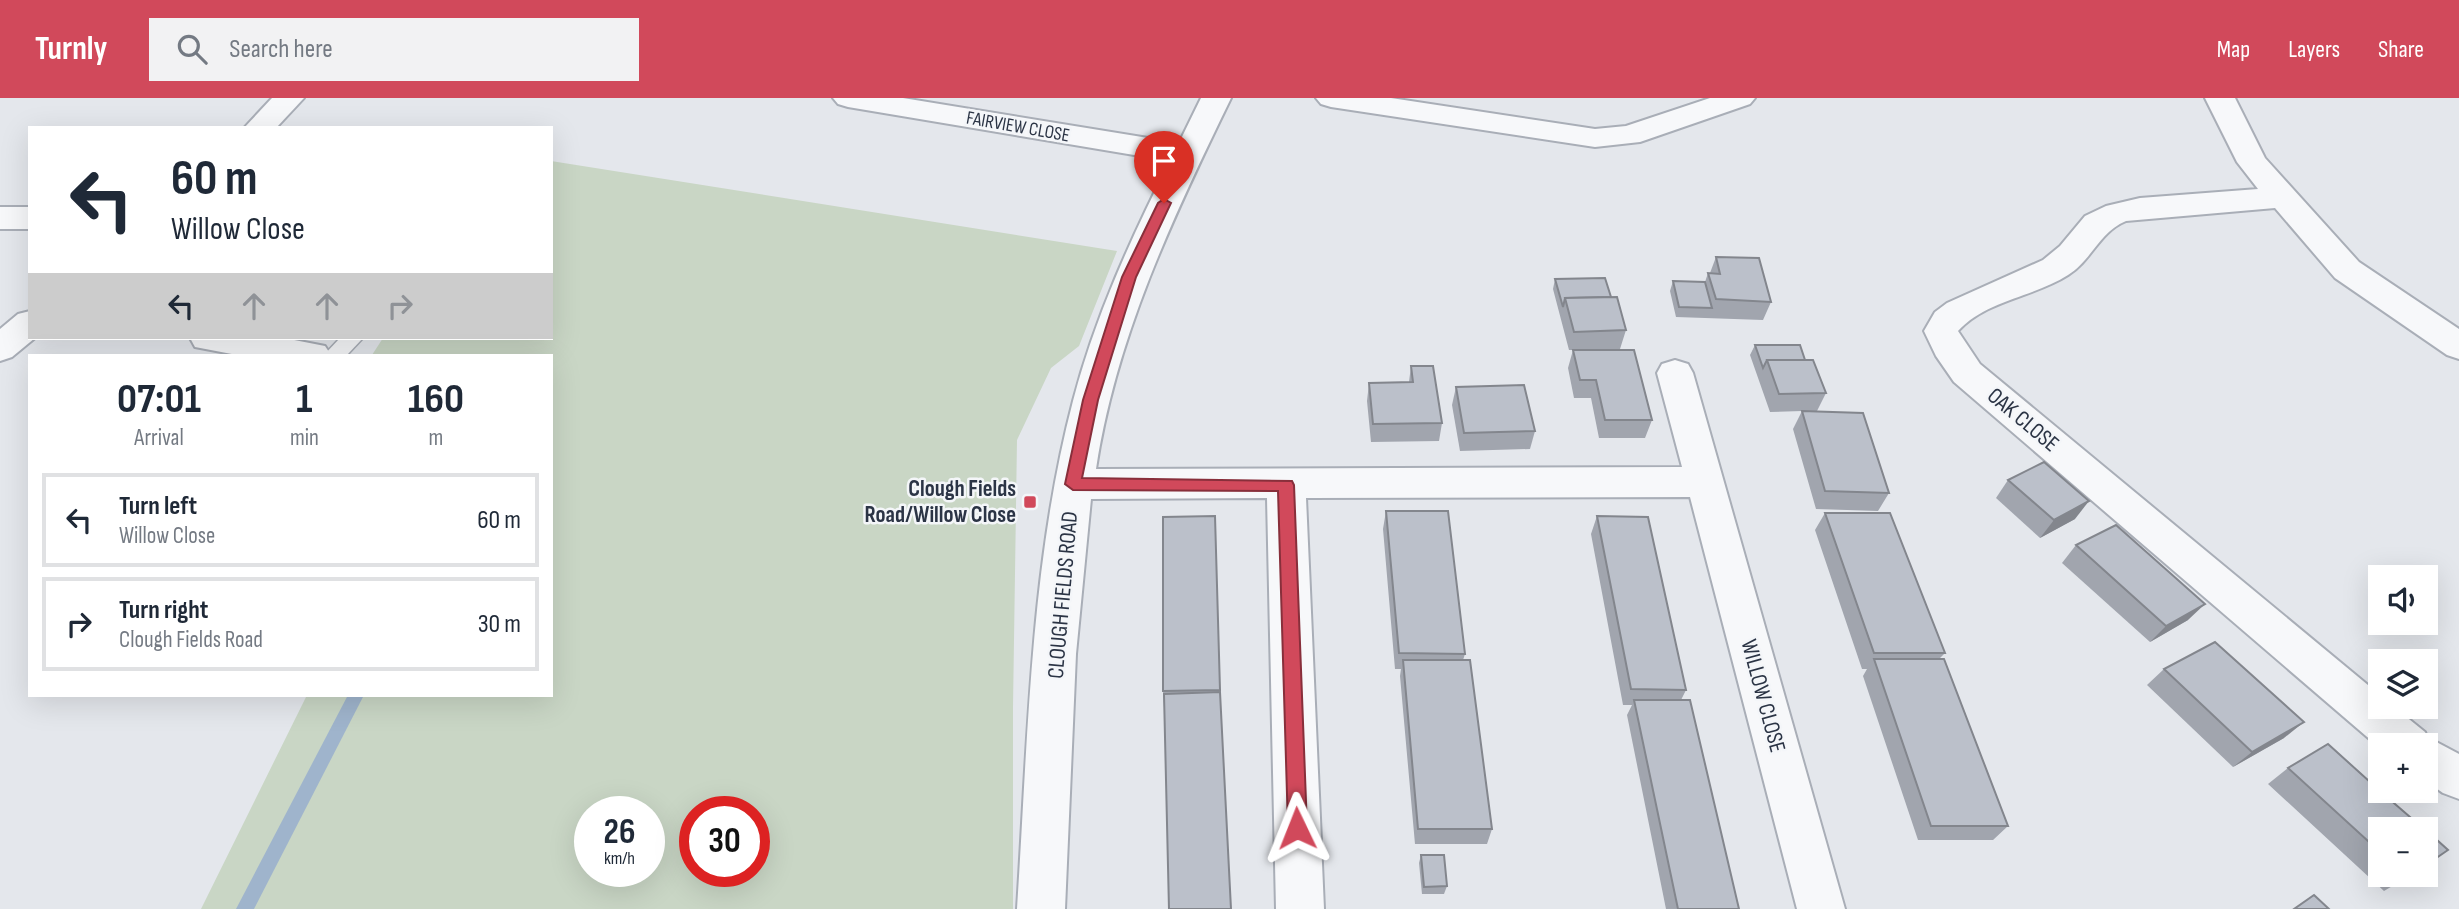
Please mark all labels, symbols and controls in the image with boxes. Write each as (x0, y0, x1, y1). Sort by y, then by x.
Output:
search box (149, 18, 639, 81)
text: Turnly (35, 29, 107, 69)
icon: search (173, 30, 211, 68)
text: Search here (229, 34, 333, 65)
text: Map (2217, 35, 2250, 64)
text: Layers (2288, 35, 2340, 64)
text: Share (2378, 35, 2424, 64)
street label: FAIRVIEW CLOSE (965, 107, 1071, 147)
pin (1134, 131, 1194, 203)
icon: arrive (1145, 142, 1183, 180)
text: 60 m (171, 150, 258, 209)
icon: left (56, 154, 147, 245)
text: Willow Close (171, 210, 305, 249)
icon: left (162, 287, 200, 325)
icon: ahead (235, 287, 273, 325)
icon: ahead (308, 287, 346, 325)
icon: right (381, 287, 419, 325)
text: 07:01 (117, 374, 201, 425)
text: 1 (296, 374, 313, 425)
text: 160 (408, 374, 464, 425)
street label: OAK CLOSE (1981, 382, 2065, 458)
text: Arrival (134, 424, 184, 452)
text: min (290, 424, 319, 452)
text: m (428, 424, 443, 452)
place label: Clough Fields Road/Willow Close (865, 475, 1016, 529)
text: Turn left (119, 491, 197, 522)
marker: Clough Fields Road/Willow Close (1022, 494, 1038, 510)
icon: left (60, 501, 98, 539)
text: 60 m (477, 505, 521, 536)
street label: CLOUGH FIELDS ROAD (1042, 510, 1084, 680)
text: Willow Close (119, 522, 215, 550)
map controls (2368, 565, 2438, 887)
button: sound (2368, 565, 2438, 635)
text: Turn right (119, 595, 208, 626)
icon: right (60, 605, 98, 643)
text: 30 m (478, 609, 521, 640)
text: Clough Fields Road (119, 626, 263, 654)
street label: WILLOW CLOSE (1734, 636, 1792, 756)
button: layers (2368, 649, 2438, 719)
button: + (2368, 733, 2438, 803)
position arrow (1260, 791, 1334, 865)
speed limit sign: 30 (679, 796, 770, 887)
text: 26 (604, 811, 635, 854)
button: − (2368, 817, 2438, 887)
text: km/h (604, 848, 635, 869)

